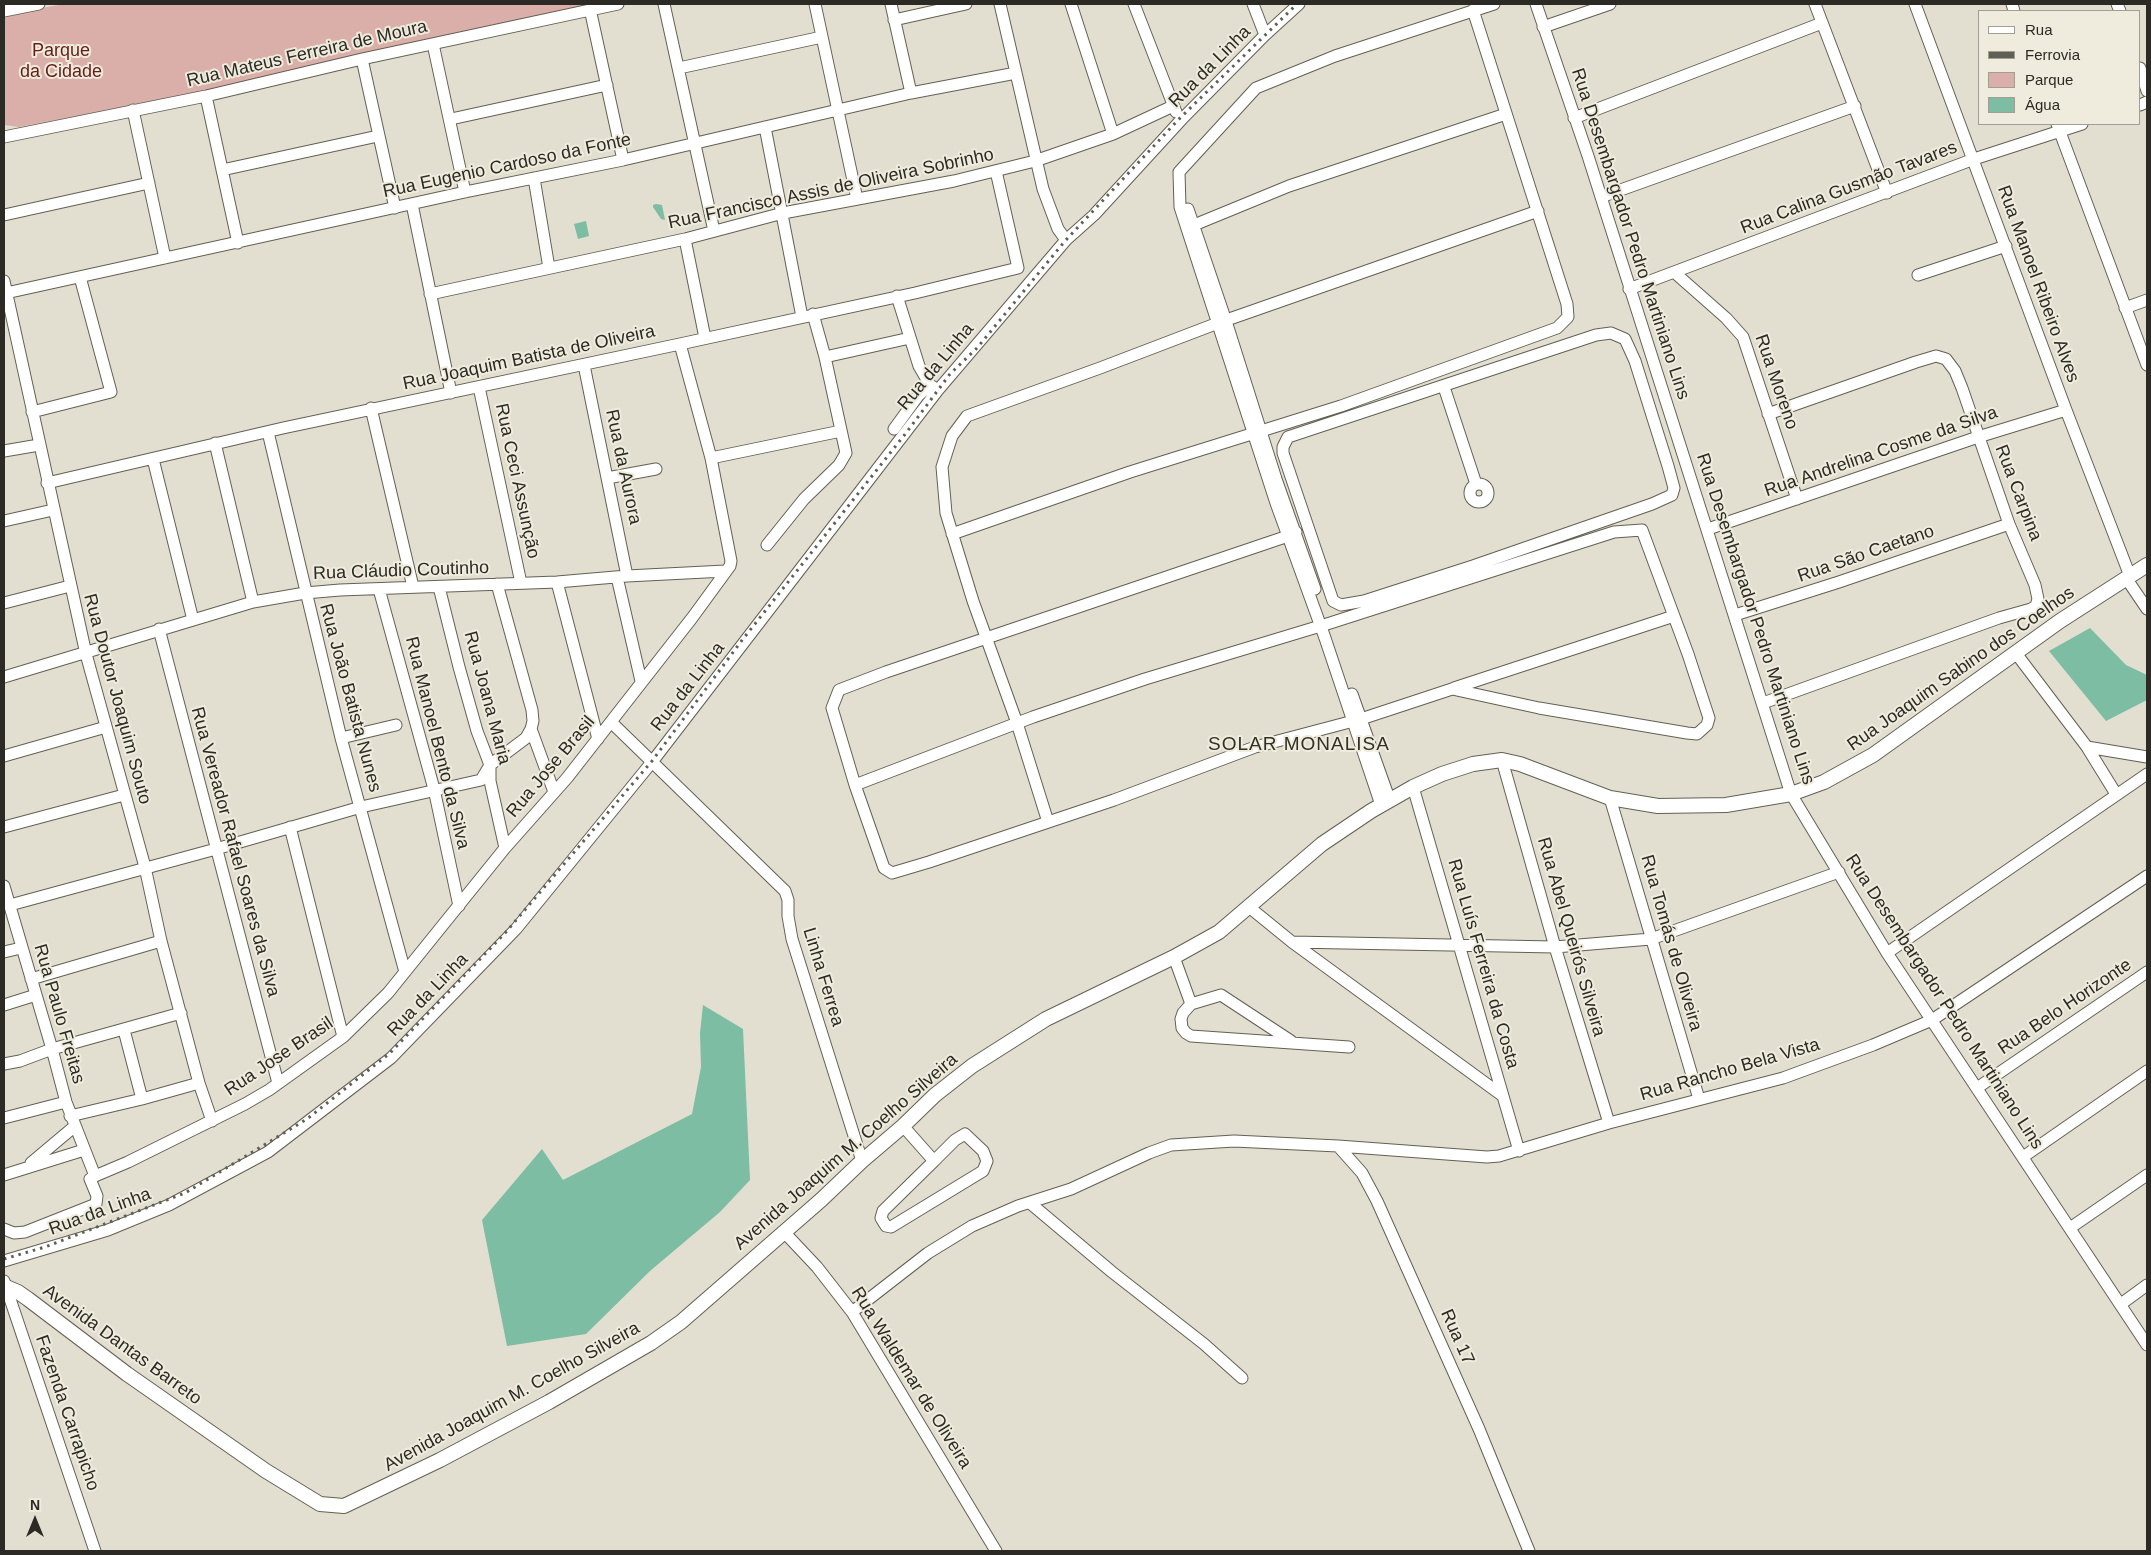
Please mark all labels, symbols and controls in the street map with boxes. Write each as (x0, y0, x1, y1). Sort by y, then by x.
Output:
legend (1978, 10, 2141, 125)
street label: Rua Mateus Ferreira de Moura (185, 16, 429, 92)
text: Rua (2025, 21, 2053, 38)
street label: Rua da Linha (1165, 22, 1255, 112)
park label: Parque da Cidade (20, 40, 102, 82)
text: Ferrovia (2025, 46, 2080, 63)
street label: Rua Desembargador Pedro Martiniano Lins (1566, 66, 1694, 402)
text: Parque (2025, 71, 2073, 88)
text: Água (2025, 96, 2060, 113)
street label: Rua Eugenio Cardoso da Fonte (381, 129, 633, 203)
street label: Rua Calina Gusmão Tavares (1738, 137, 1960, 239)
street label: Rua Francisco Assis de Oliveira Sobrinho (666, 144, 996, 234)
street label: Rua Manoel Ribeiro Alves (1992, 183, 2084, 385)
street label: Rua da Linha (893, 319, 979, 415)
street label: Rua Joaquim Batista de Oliveira (401, 321, 657, 395)
street label: Rua Moreno (1750, 332, 1802, 432)
street label: Rua Ceci Assunção (490, 401, 544, 561)
street label: Rua Andrelina Cosme da Silva (1762, 402, 2000, 502)
street label: Rua da Aurora (600, 407, 646, 527)
street label: Rua Carpina (1990, 442, 2046, 544)
street label: Rua Desembargador Pedro Martiniano Lins (1691, 451, 1819, 787)
street label: Rua São Caetano (1795, 520, 1937, 588)
street label: Rua Cláudio Coutinho (313, 557, 489, 585)
street label: Rua Joaquim Sabino dos Coelhos (1843, 582, 2079, 756)
street label: Rua Doutor Joaquim Souto (78, 591, 156, 807)
street label: Rua João Batista Nunes (314, 601, 386, 795)
street label: Rua Joana Maria (459, 629, 515, 767)
street label: Rua Manoel Bento da Silva (400, 635, 474, 851)
street label: Rua da Linha (647, 638, 729, 736)
street label: Rua Vereador Rafael Soares da Silva (186, 705, 284, 999)
street label: Rua Jose Brasil (502, 712, 600, 822)
district label: SOLAR MONALISA (1206, 734, 1392, 756)
street label: Rua Abel Queirós Silveira (1532, 835, 1610, 1039)
street label: Rua Desembargador Pedro Martiniano Lins (1840, 851, 2048, 1153)
street label: Rua Tomás de Oliveira (1636, 853, 1706, 1033)
street label: Rua Luís Ferreira da Costa (1443, 857, 1523, 1071)
street label: Linha Ferrea (798, 925, 848, 1029)
street label: Rua Paulo Freitas (29, 942, 89, 1086)
street label: Rua da Linha (383, 949, 473, 1041)
street label: Rua Belo Horizonte (1994, 954, 2136, 1060)
street label: Rua Jose Brasil (221, 1013, 337, 1101)
street label: Rua Rancho Bela Vista (1638, 1034, 1822, 1106)
street label: Avenida Joaquim M. Coelho Silveira (730, 1049, 962, 1255)
street label: Rua da Linha (46, 1184, 154, 1240)
street label: Avenida Dantas Barreto (38, 1280, 206, 1410)
street label: Rua Waldemar de Oliveira (846, 1283, 976, 1473)
street label: Rua 17 (1435, 1306, 1479, 1368)
street label: Avenida Joaquim M. Coelho Silveira (380, 1318, 644, 1476)
street label: Fazenda Carrapicho (30, 1332, 104, 1494)
north arrow (10, 1495, 60, 1545)
text: N (30, 1497, 40, 1513)

